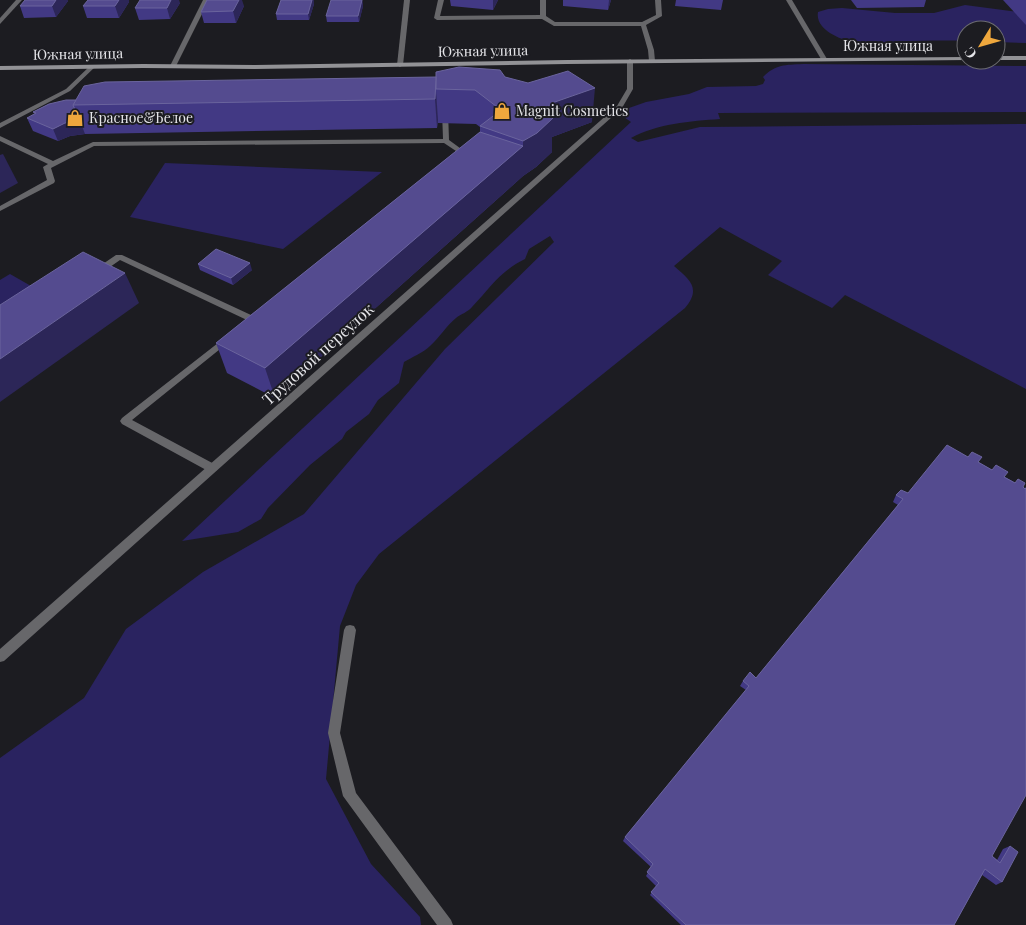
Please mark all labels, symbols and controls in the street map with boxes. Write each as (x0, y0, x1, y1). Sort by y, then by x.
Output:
north arrow (956, 20, 1006, 70)
street label: Южная улица (843, 36, 933, 55)
street label: Южная улица (438, 40, 528, 61)
street label: Южная улица (33, 43, 123, 64)
text: С (960, 43, 981, 63)
shop icon: Magnit Cosmetics (492, 101, 512, 121)
place label: Magnit Cosmetics (516, 101, 628, 120)
shop icon: Красное&Белое (65, 108, 85, 128)
place label: Красное&Белое (89, 108, 193, 127)
street label: Трудовой переулок (257, 298, 378, 409)

